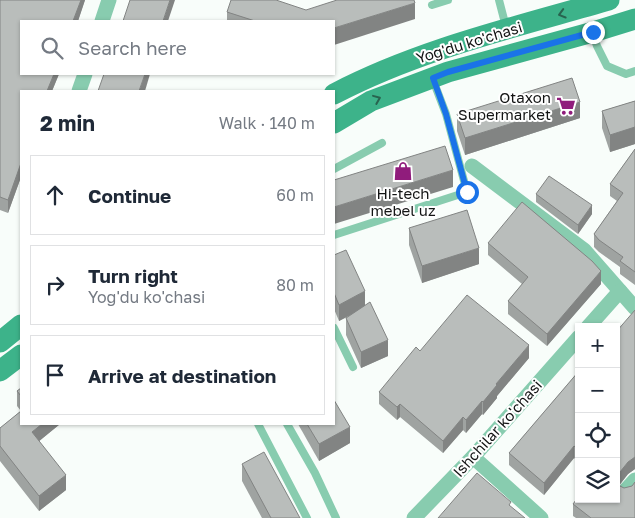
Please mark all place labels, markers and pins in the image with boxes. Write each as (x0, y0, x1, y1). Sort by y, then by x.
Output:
place label: Otaxon Supermarket (458, 88, 551, 123)
supermarket icon: Otaxon Supermarket (555, 95, 577, 117)
shop icon: Hi-tech mebel uz (392, 160, 414, 182)
place label: Hi-tech mebel uz (370, 184, 436, 219)

